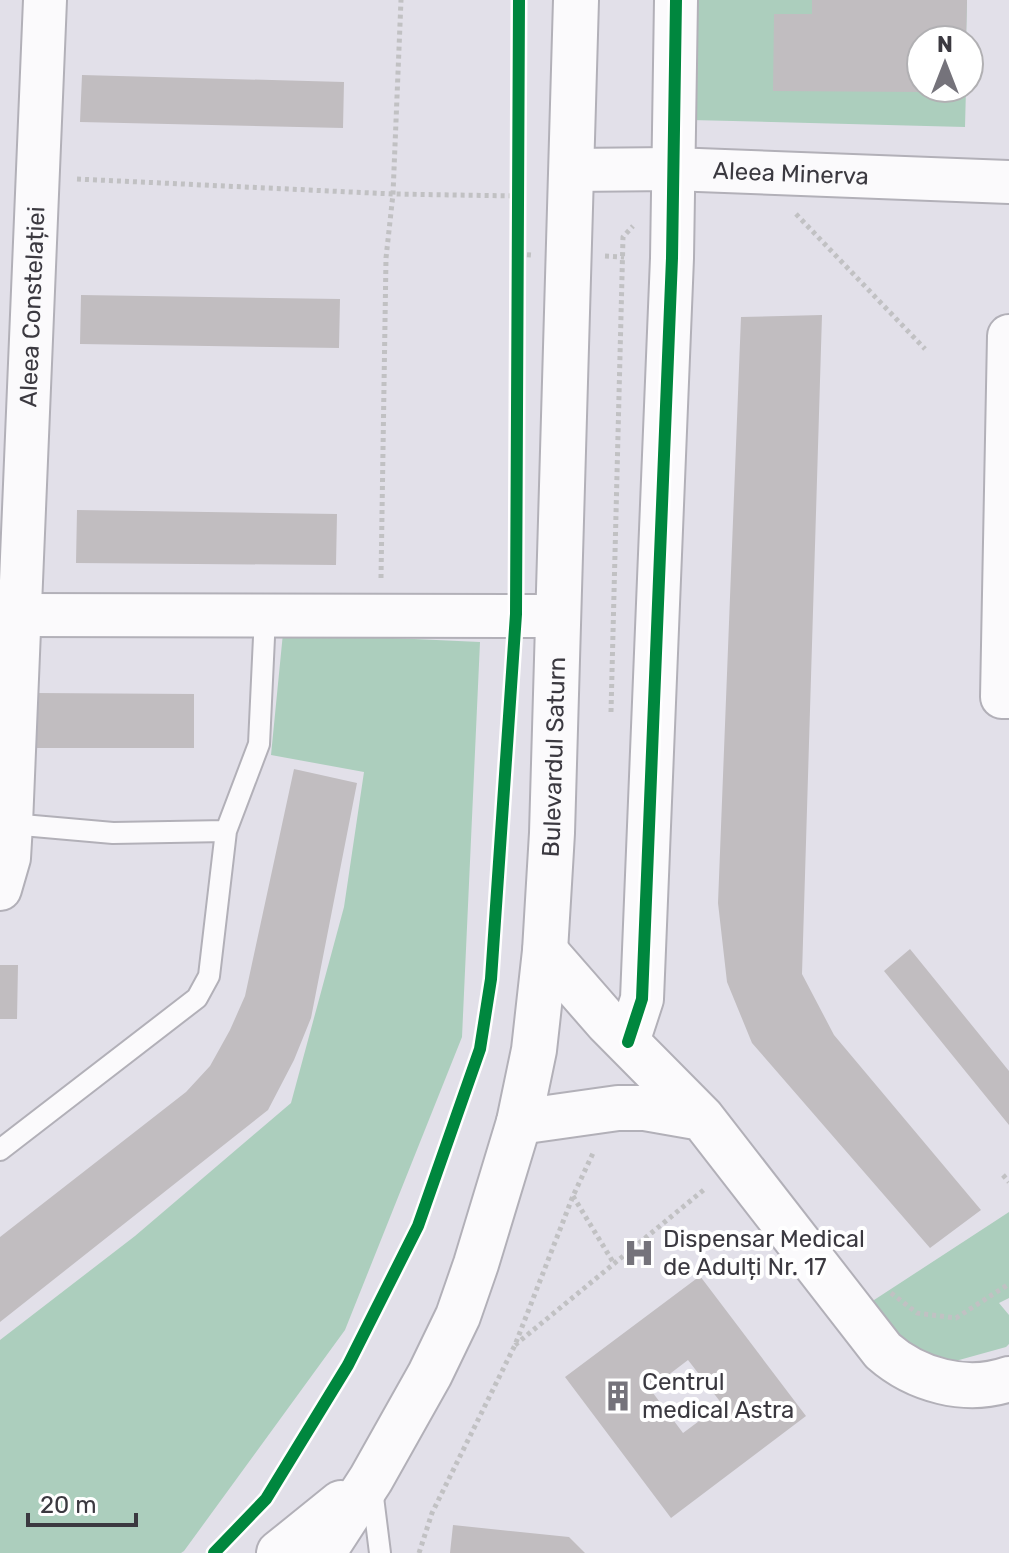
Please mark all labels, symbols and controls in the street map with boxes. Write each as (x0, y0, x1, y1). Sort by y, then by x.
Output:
north arrow (905, 24, 985, 104)
text: N (937, 31, 953, 58)
street label: Aleea Minerva (712, 157, 869, 191)
street label: Aleea Constelației (14, 206, 50, 408)
street label: Bulevardul Saturn (537, 656, 571, 858)
place label: Dispensar Medical de Adulți Nr. 17 (663, 1225, 865, 1281)
hospital icon: Dispensar Medical de Adulți Nr. 17 (622, 1236, 656, 1270)
place label: Centrul medical Astra (642, 1368, 794, 1424)
building icon: Centrul medical Astra (601, 1379, 635, 1413)
scale bar (28, 1477, 136, 1527)
text: 20 m (40, 1491, 97, 1519)

